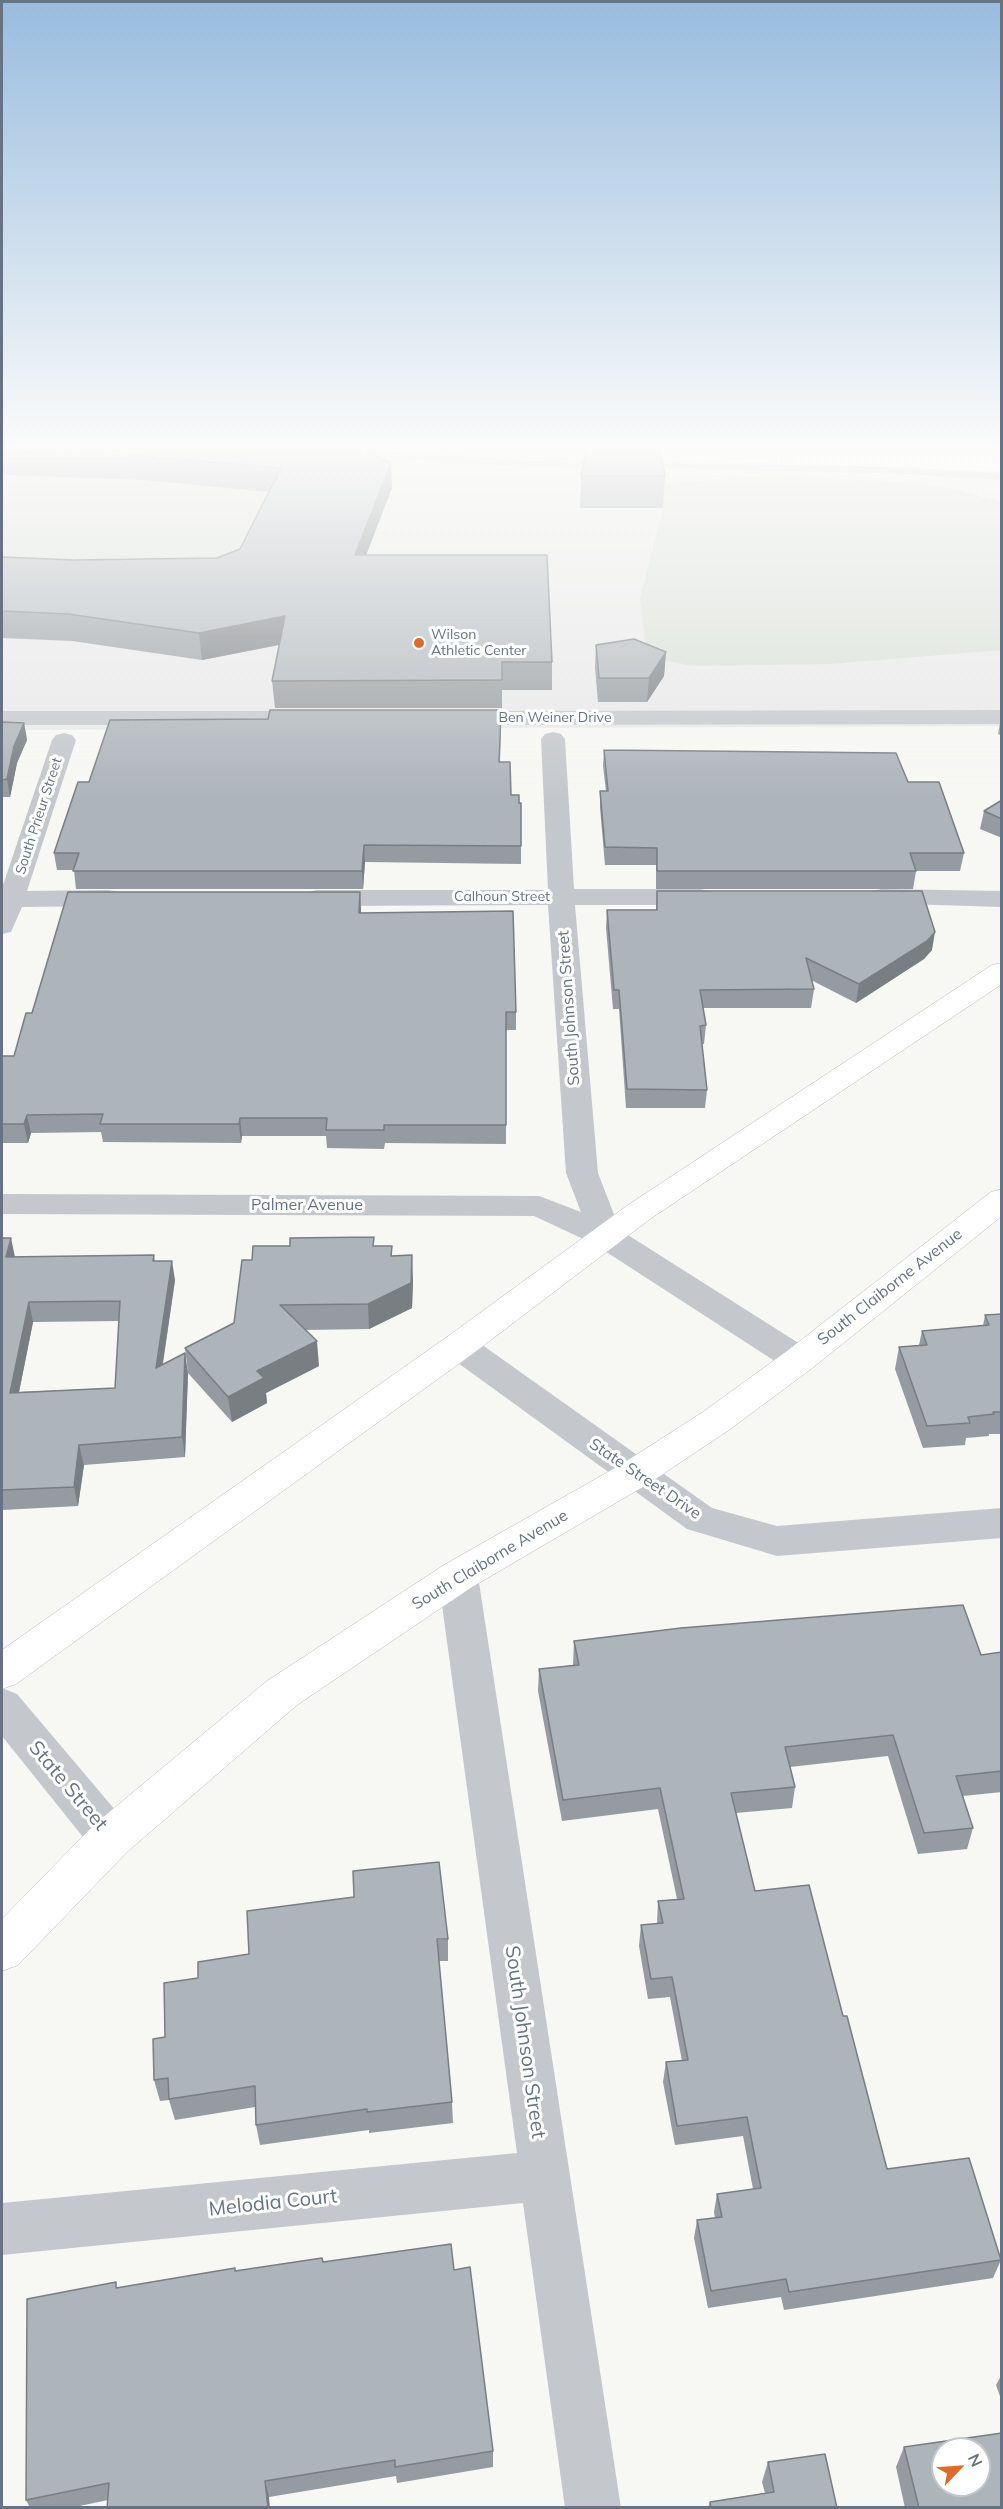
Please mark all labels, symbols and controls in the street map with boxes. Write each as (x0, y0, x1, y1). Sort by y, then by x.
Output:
place label: Wilson Athletic Center (431, 627, 526, 660)
marker: Wilson Athletic Center (412, 636, 426, 650)
street label: Ben Weiner Drive (498, 710, 612, 726)
street label: South Prieur Street (12, 755, 66, 877)
street label: Calhoun Street (454, 889, 550, 905)
street label: South Johnson Street (554, 930, 584, 1086)
street label: Palmer Avenue (251, 1195, 363, 1215)
street label: South Claiborne Avenue (814, 1225, 966, 1349)
street label: State Street Drive (585, 1435, 705, 1523)
street label: South Claiborne Avenue (409, 1506, 571, 1614)
street label: State Street (24, 1736, 112, 1836)
street label: South Johnson Street (500, 1944, 550, 2140)
street label: Melodia Court (208, 2184, 338, 2222)
north arrow (931, 2437, 991, 2497)
text: N (964, 2451, 987, 2470)

